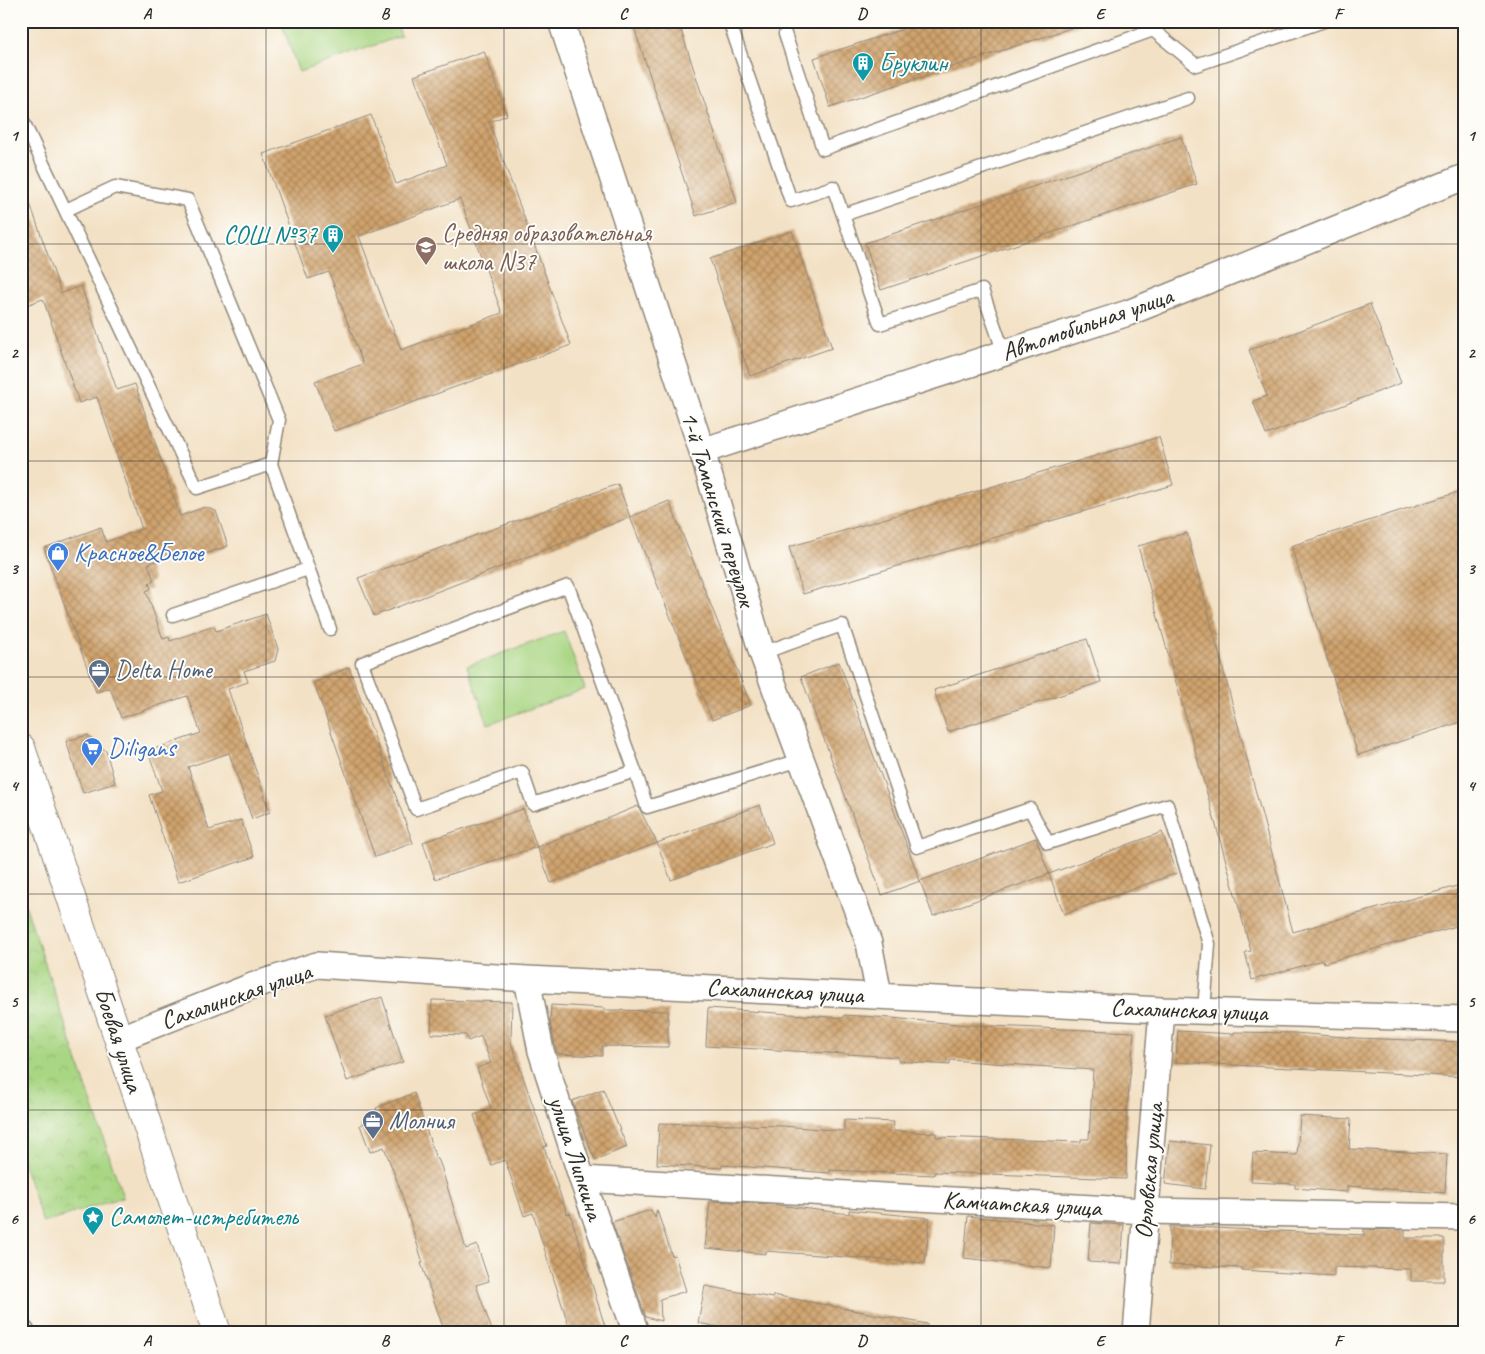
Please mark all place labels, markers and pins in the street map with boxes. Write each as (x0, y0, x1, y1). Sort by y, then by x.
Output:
place label: Бруклин (879, 47, 949, 79)
building icon: Бруклин (851, 51, 875, 82)
place label: Средняя образовательная школа N37 (442, 217, 653, 278)
place label: СОШ №37 (223, 219, 319, 251)
building icon: СОШ №37 (321, 223, 345, 254)
school or university icon: Средняя образовательная школа N37 (414, 235, 438, 266)
place label: Красное&Белое (74, 537, 205, 569)
shop icon: Красное&Белое (46, 541, 70, 572)
place label: Delta Home (115, 654, 214, 686)
office icon: Delta Home (87, 658, 111, 689)
place label: Diligans (108, 732, 178, 764)
supermarket icon: Diligans (80, 736, 104, 767)
place label: Молния (389, 1105, 456, 1137)
office icon: Молния (361, 1109, 385, 1140)
place label: Самолет-истребитель (109, 1201, 300, 1233)
place icon: Самолет-истребитель (81, 1205, 105, 1236)

